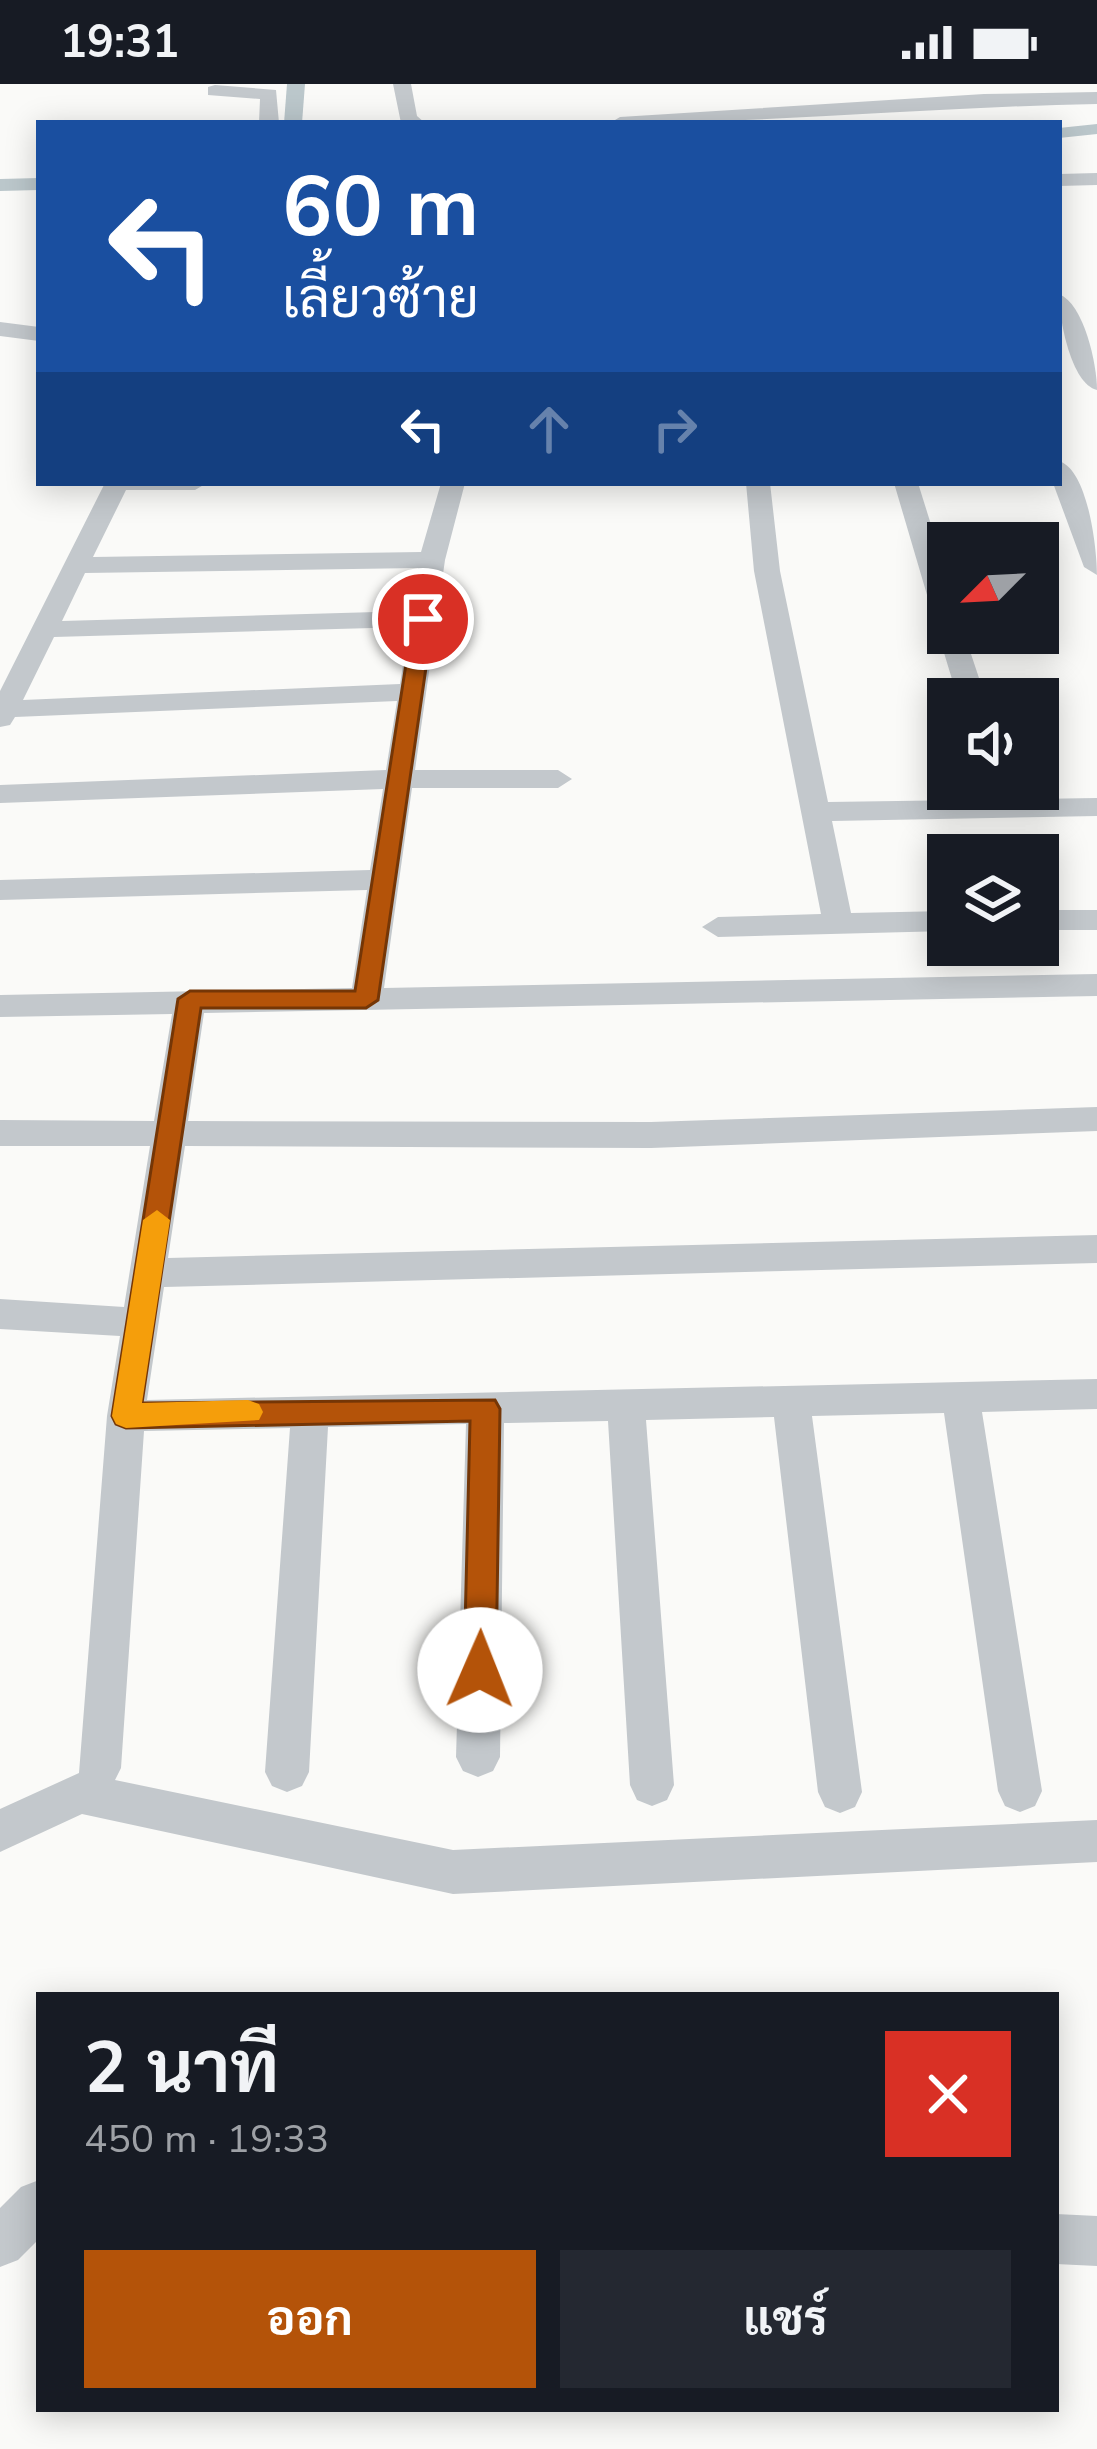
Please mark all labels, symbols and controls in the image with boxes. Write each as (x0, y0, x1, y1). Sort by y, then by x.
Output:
text: 19:31 (60, 12, 179, 73)
text: 60 m (282, 150, 479, 265)
icon: left (84, 168, 240, 324)
text: เลี้ยวซ้าย (282, 262, 479, 336)
icon: left (390, 396, 456, 462)
icon: ahead (516, 396, 582, 462)
icon: right (642, 396, 708, 462)
north arrow (927, 522, 1059, 654)
map controls (927, 522, 1059, 966)
pin (372, 568, 474, 670)
icon: arrive (390, 586, 456, 652)
button: sound (927, 678, 1059, 810)
button: layers (927, 834, 1059, 966)
position arrow (417, 1607, 543, 1733)
text: 2 นาที (84, 2019, 279, 2117)
button: close (885, 2031, 1011, 2157)
text: 450 m · 19:33 (84, 2113, 329, 2166)
button: ออก (84, 2250, 536, 2388)
button: แชร์ (560, 2250, 1011, 2388)

